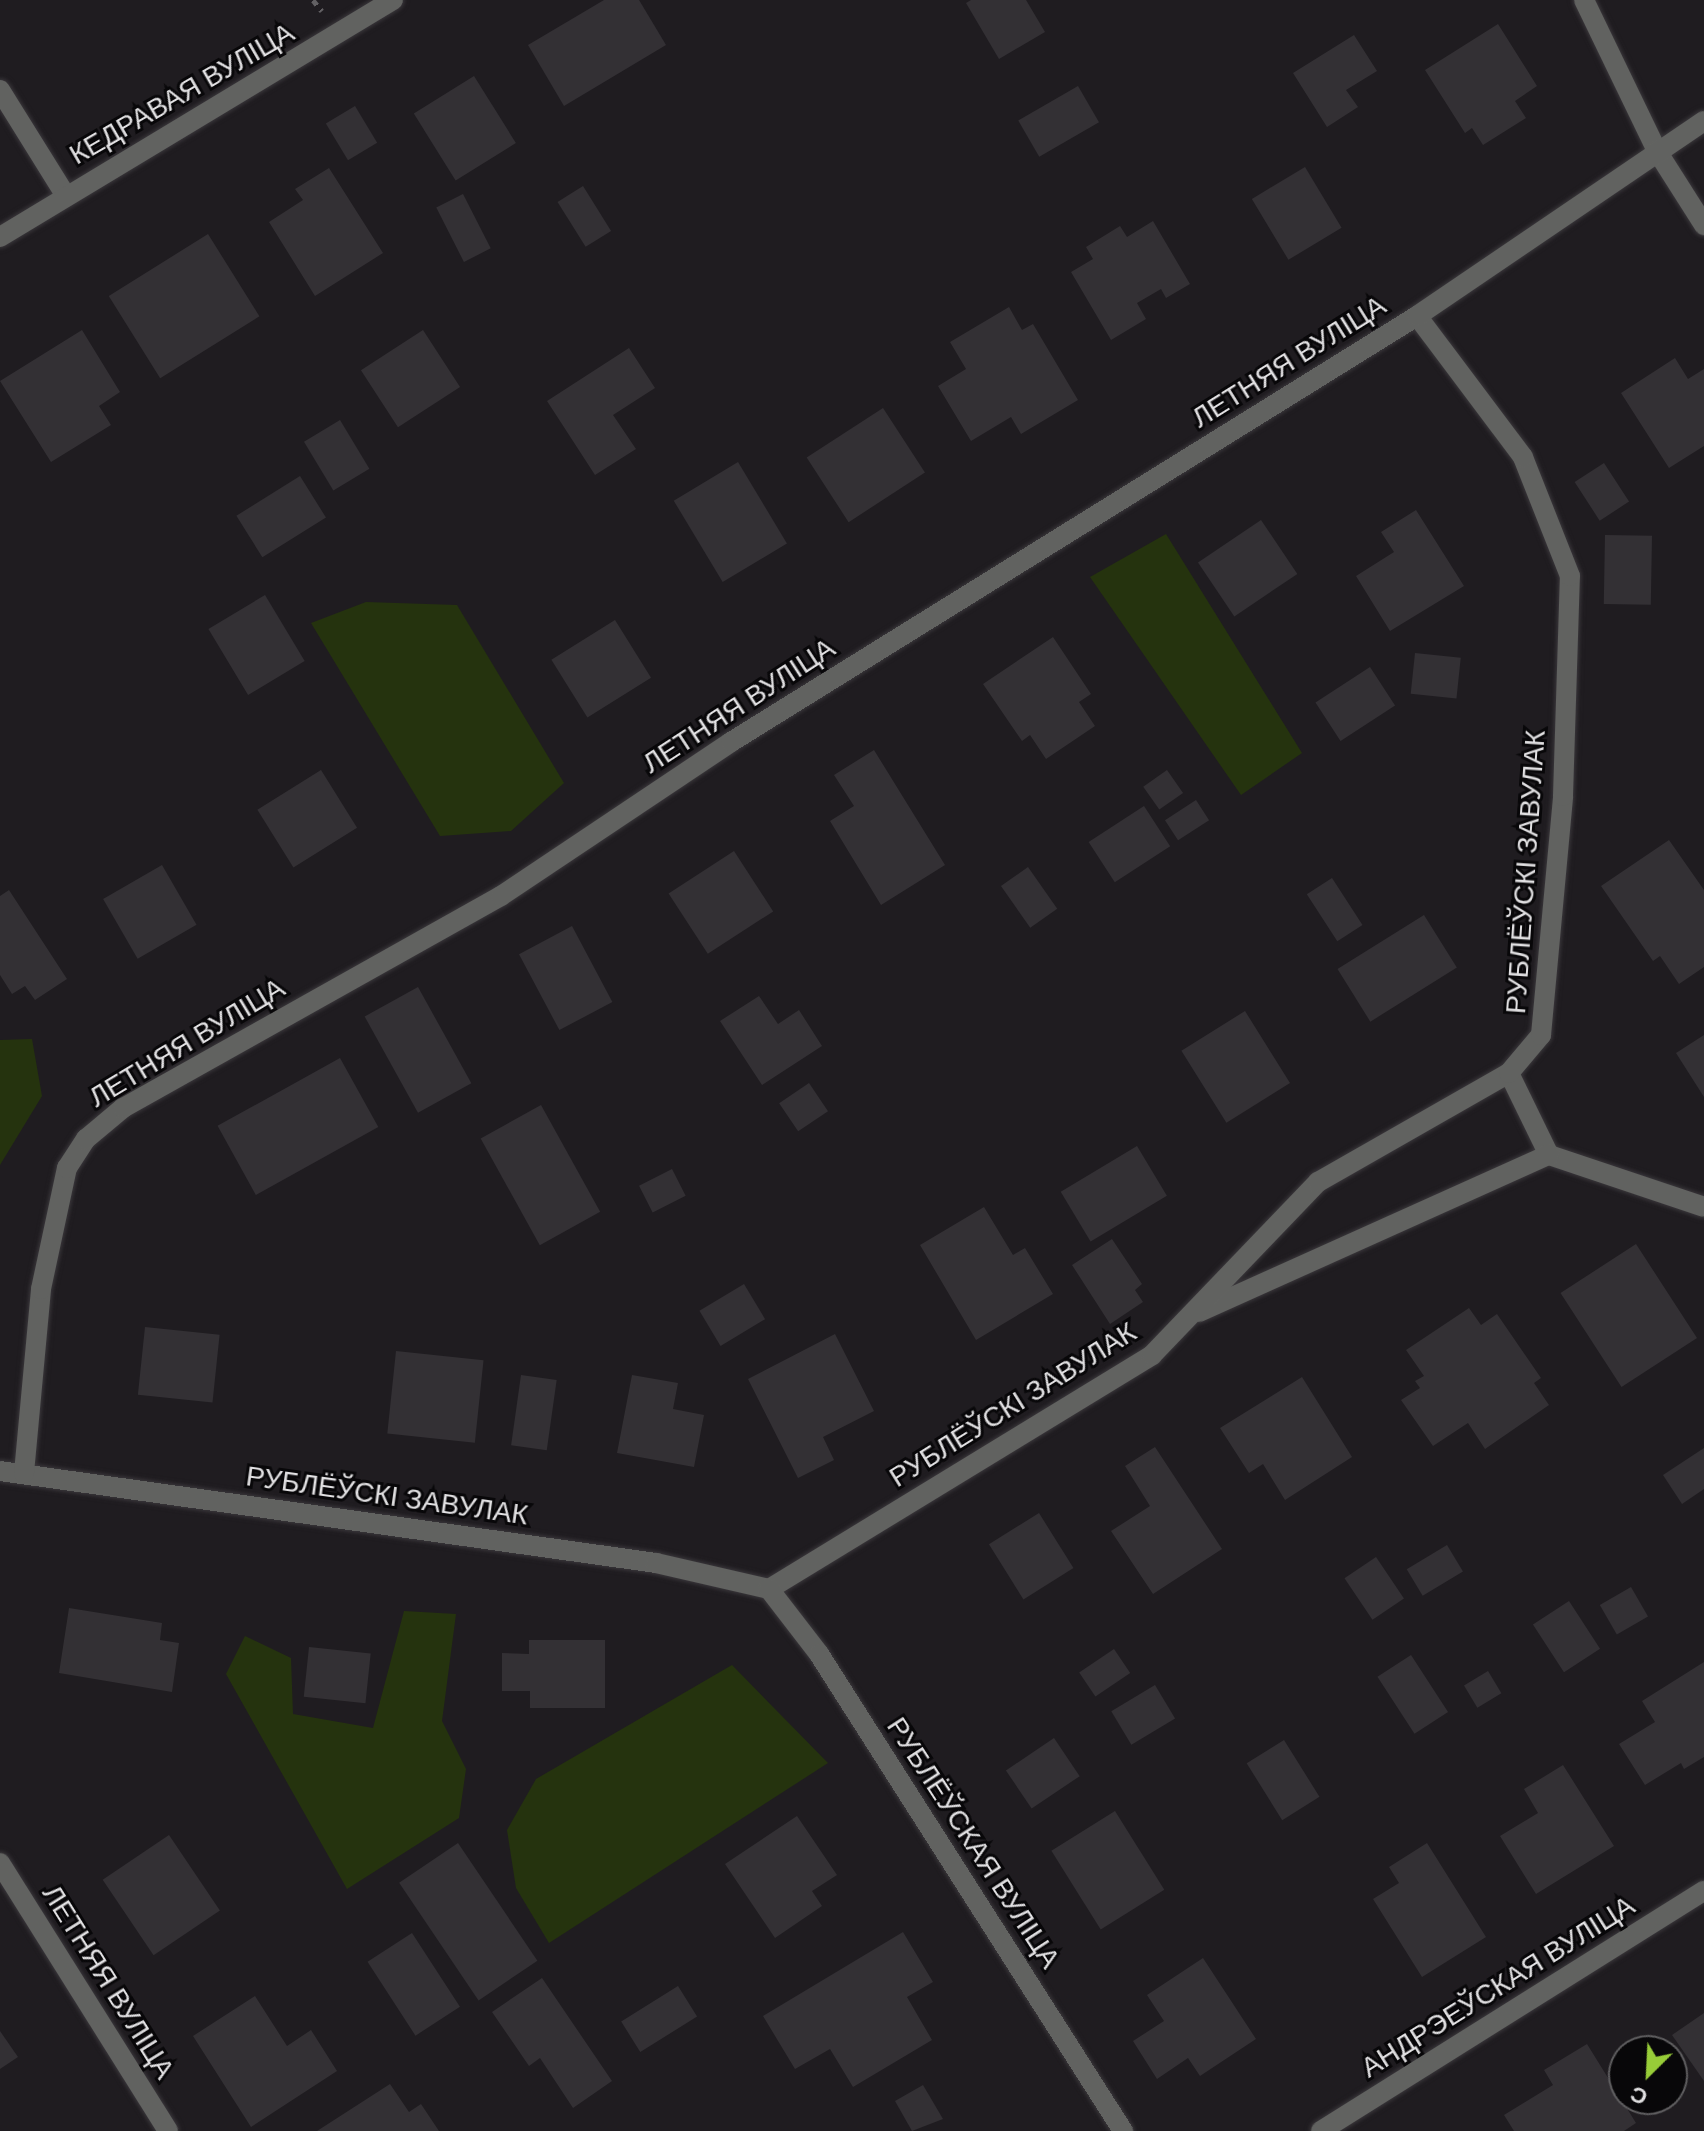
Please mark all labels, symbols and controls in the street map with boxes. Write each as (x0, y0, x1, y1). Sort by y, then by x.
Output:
street label: КЕДРАВАЯ ВУЛІЦА (64, 16, 300, 172)
street label: ЛЕТНЯЯ ВУЛІЦА (1186, 289, 1392, 435)
street label: ЛЕТНЯЯ ВУЛІЦА (637, 631, 841, 781)
street label: РУБЛЁЎСКІ ЗАВУЛАК (1499, 729, 1553, 1015)
street label: ЛЕТНЯЯ ВУЛІЦА (83, 971, 291, 1115)
street label: РУБЛЁЎСКІ ЗАВУЛАК (884, 1315, 1142, 1495)
street label: РУБЛЁЎСКІ ЗАВУЛАК (244, 1460, 530, 1532)
street label: РУБЛЁЎСКАЯ ВУЛІЦА (879, 1711, 1067, 1975)
street label: ЛЕТНЯЯ ВУЛІЦА (35, 1879, 181, 2085)
street label: АНДРЭЕЎСКАЯ ВУЛІЦА (1355, 1889, 1641, 2085)
north arrow (1608, 2035, 1688, 2115)
text: С (1626, 2079, 1652, 2112)

